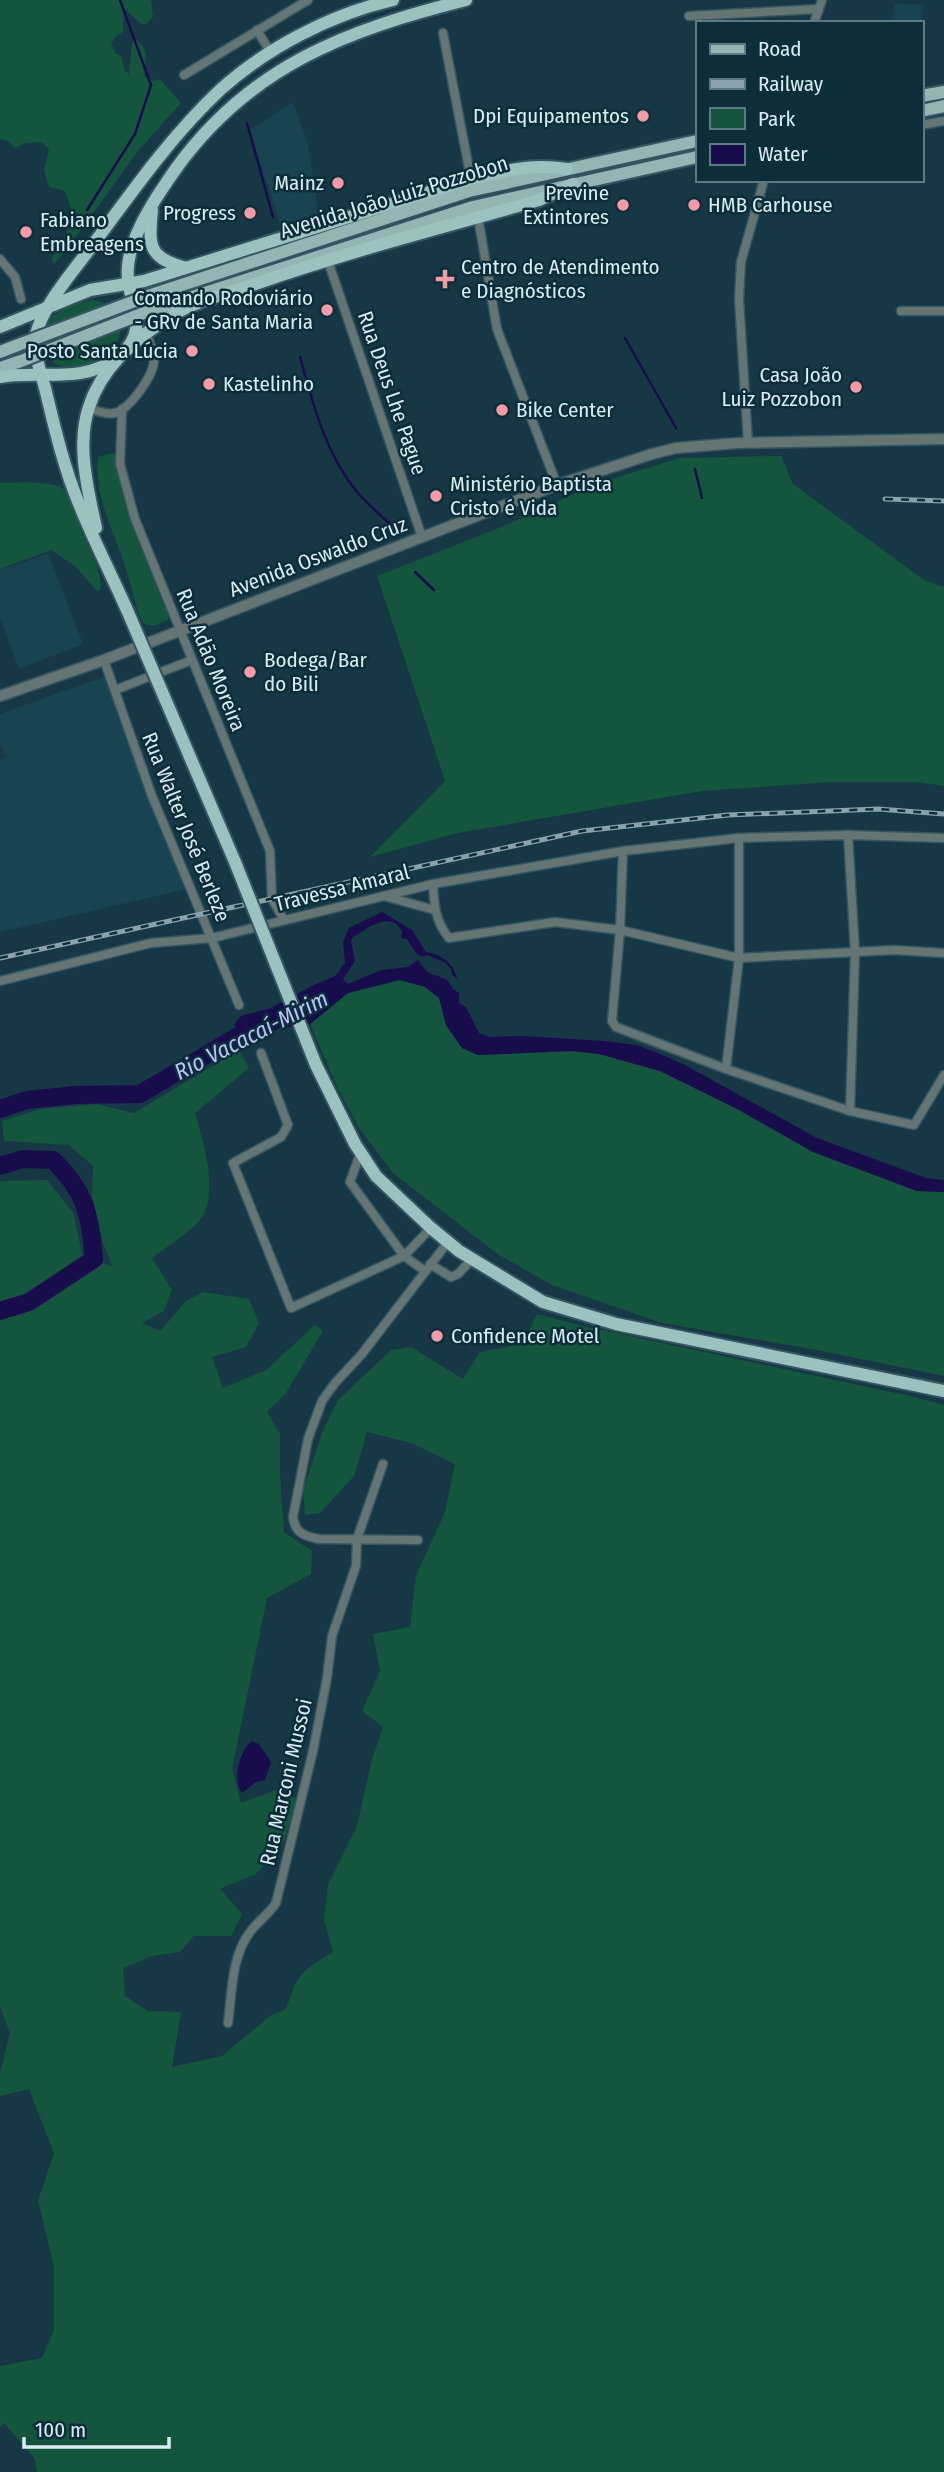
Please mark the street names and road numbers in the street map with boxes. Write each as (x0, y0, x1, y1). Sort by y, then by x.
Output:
street label: Avenida João Luiz Pozzobon (277, 150, 511, 244)
street label: Rua Deus Lhe Pague (352, 308, 432, 478)
street label: Avenida Oswaldo Cruz (225, 511, 411, 603)
street label: Rua Adão Moreira (171, 585, 251, 735)
street label: Rua Walter José Berleze (136, 728, 236, 926)
street label: Travessa Amaral (272, 859, 413, 917)
street label: Rua Marconi Mussoi (254, 1696, 318, 1868)

